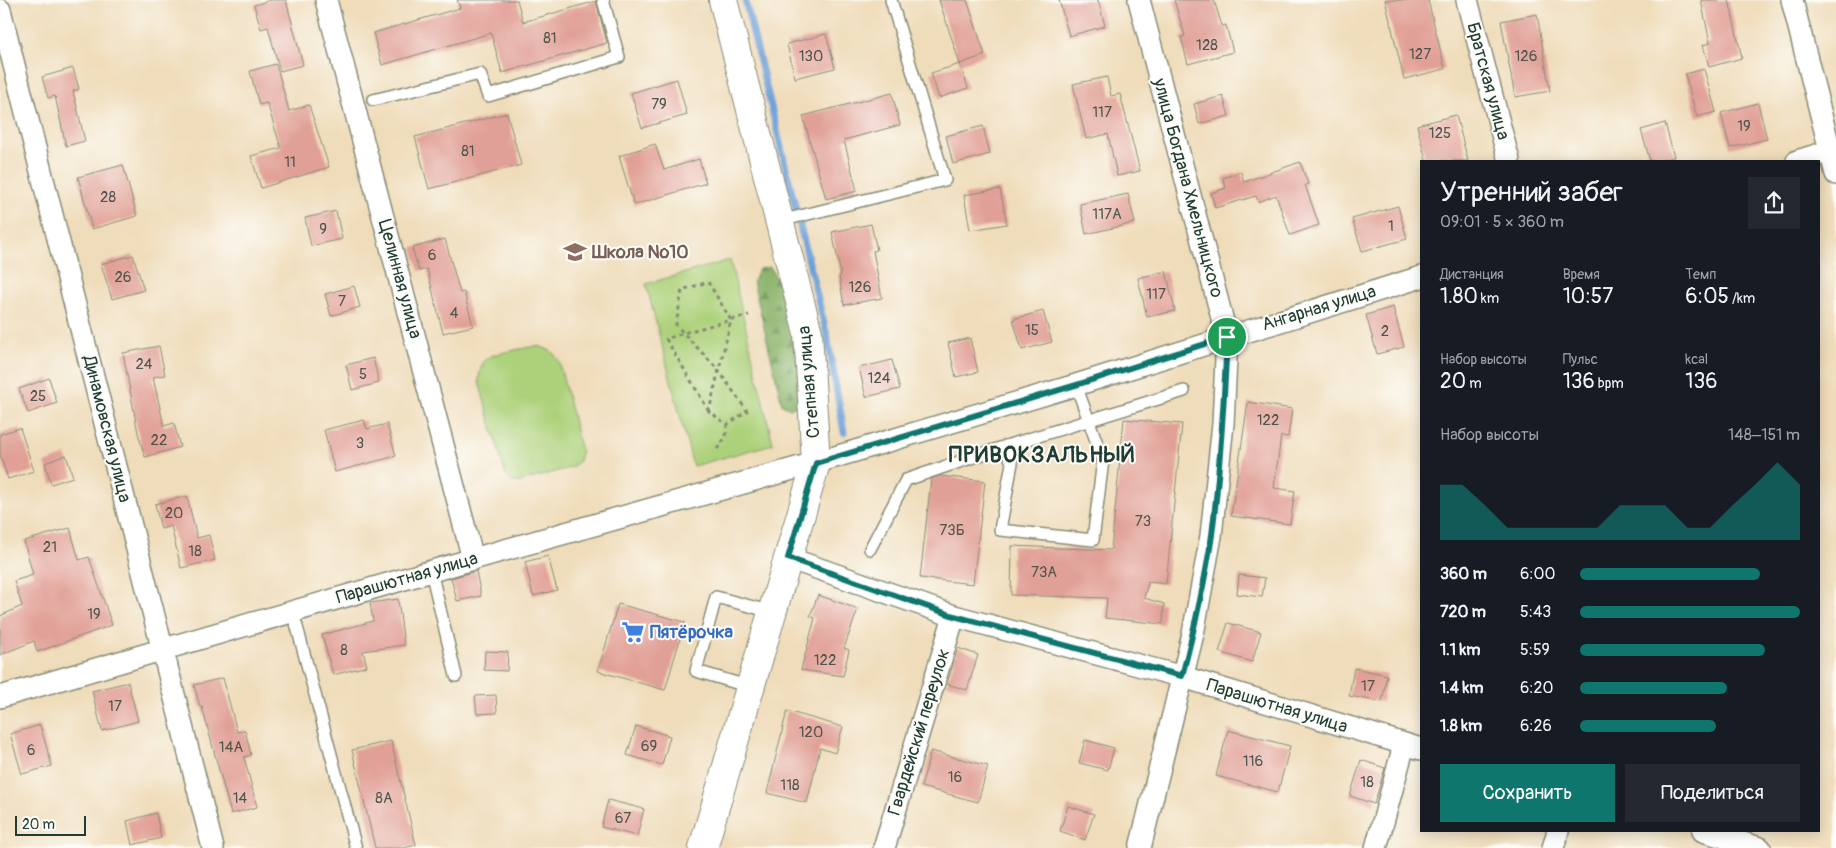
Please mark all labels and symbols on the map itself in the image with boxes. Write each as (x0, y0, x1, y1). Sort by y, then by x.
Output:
street label: Братская улица (1461, 20, 1515, 142)
house number: 81 (543, 29, 557, 48)
house number: 128 (1196, 36, 1218, 55)
house number: 127 (1409, 45, 1431, 64)
house number: 130 (799, 47, 823, 66)
house number: 126 (1515, 47, 1537, 66)
street label: улица Богдана Хмельницкого (1147, 75, 1228, 301)
house number: 79 (651, 95, 667, 114)
house number: 117 (1092, 103, 1112, 122)
house number: 19 (1737, 117, 1751, 136)
house number: 125 (1429, 124, 1451, 143)
house number: 81 (461, 142, 475, 161)
house number: 11 (284, 153, 296, 172)
house number: 28 (100, 188, 116, 207)
house number: 117А (1092, 205, 1122, 224)
street label: Целинная улица (373, 217, 427, 341)
house number: 1 (1388, 217, 1394, 236)
house number: 9 (319, 220, 327, 239)
school or university icon: Школа №10 (562, 239, 588, 265)
place label: Школа №10 (591, 241, 689, 264)
house number: 6 (428, 246, 436, 265)
house number: 26 (114, 268, 132, 287)
house number: 126 (849, 278, 871, 297)
street label: Ангарная улица (1259, 280, 1379, 336)
house number: 117 (1146, 285, 1166, 304)
house number: 7 (338, 292, 346, 311)
house number: 4 (450, 304, 459, 323)
pin (1206, 316, 1248, 358)
house number: 15 (1025, 321, 1039, 340)
house number: 2 (1381, 322, 1389, 341)
street label: Степная улица (793, 325, 825, 439)
street label: Динамовская улица (77, 352, 136, 505)
house number: 24 (135, 355, 153, 374)
house number: 5 (359, 365, 367, 384)
house number: 124 (868, 369, 891, 388)
house number: 25 (30, 387, 46, 406)
house number: 122 (1257, 411, 1279, 430)
house number: 22 (151, 431, 167, 450)
house number: 3 (356, 434, 364, 453)
district label: ПРИВОКЗАЛЬНЫЙ (949, 441, 1135, 469)
house number: 20 (165, 504, 183, 523)
house number: 73 (1135, 512, 1151, 531)
house number: 73Б (939, 521, 965, 540)
house number: 21 (43, 538, 57, 557)
house number: 18 (188, 542, 202, 561)
street label: Парашютная улица (333, 547, 481, 609)
house number: 73А (1031, 563, 1057, 582)
house number: 19 (87, 605, 101, 624)
supermarket icon: Пятёрочка (620, 619, 646, 645)
place label: Пятёрочка (650, 621, 734, 644)
house number: 8 (340, 641, 348, 660)
street label: Гвардейский переулок (883, 646, 955, 818)
house number: 122 (814, 651, 836, 670)
street label: Парашютная улица (1204, 674, 1350, 738)
house number: 17 (1361, 677, 1375, 696)
house number: 17 (108, 697, 122, 716)
house number: 120 (799, 723, 823, 742)
house number: 69 (641, 737, 657, 756)
house number: 14А (219, 738, 243, 757)
house number: 6 (27, 741, 35, 760)
house number: 116 (1243, 752, 1263, 771)
house number: 16 (948, 768, 962, 787)
house number: 18 (1360, 773, 1374, 792)
house number: 118 (780, 776, 800, 795)
house number: 14 (233, 789, 248, 808)
house number: 8А (375, 789, 393, 808)
house number: 67 (615, 809, 631, 828)
scale bar (15, 813, 86, 836)

